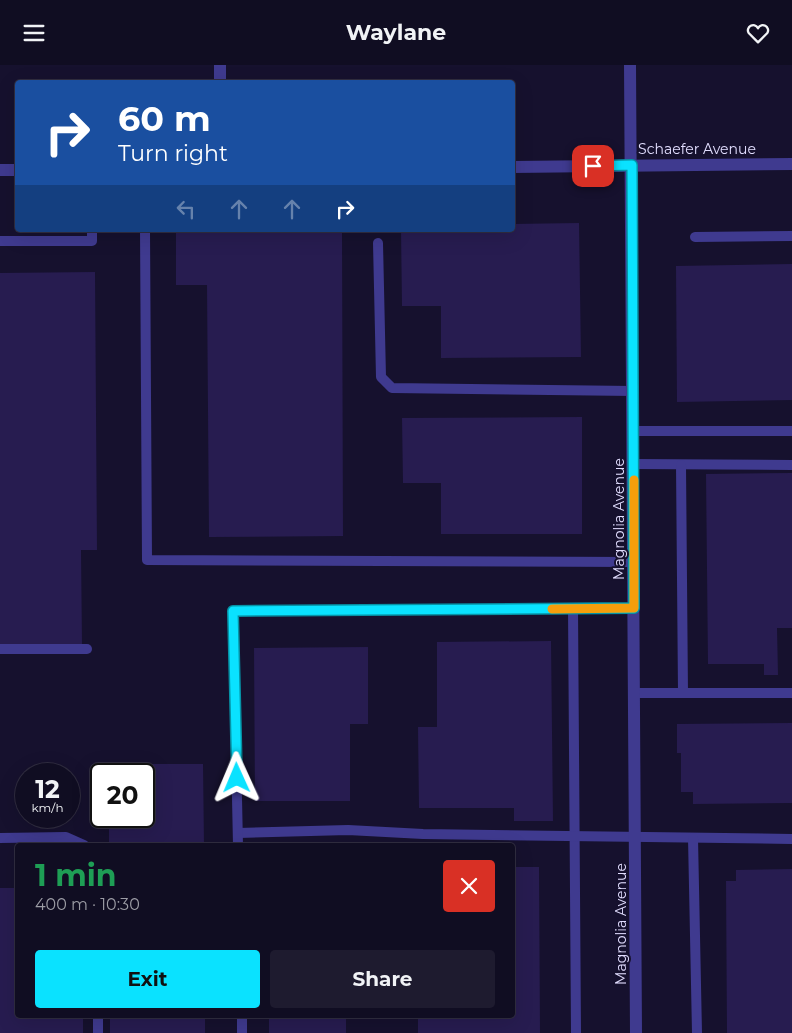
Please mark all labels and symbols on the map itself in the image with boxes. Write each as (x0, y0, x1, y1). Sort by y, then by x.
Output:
street label: Schaefer Avenue (638, 140, 756, 158)
pin (572, 145, 614, 187)
street label: Magnolia Avenue (610, 458, 628, 580)
position arrow (210, 751, 262, 803)
speed limit sign: 20 (90, 763, 155, 828)
street label: Magnolia Avenue (612, 863, 630, 985)

